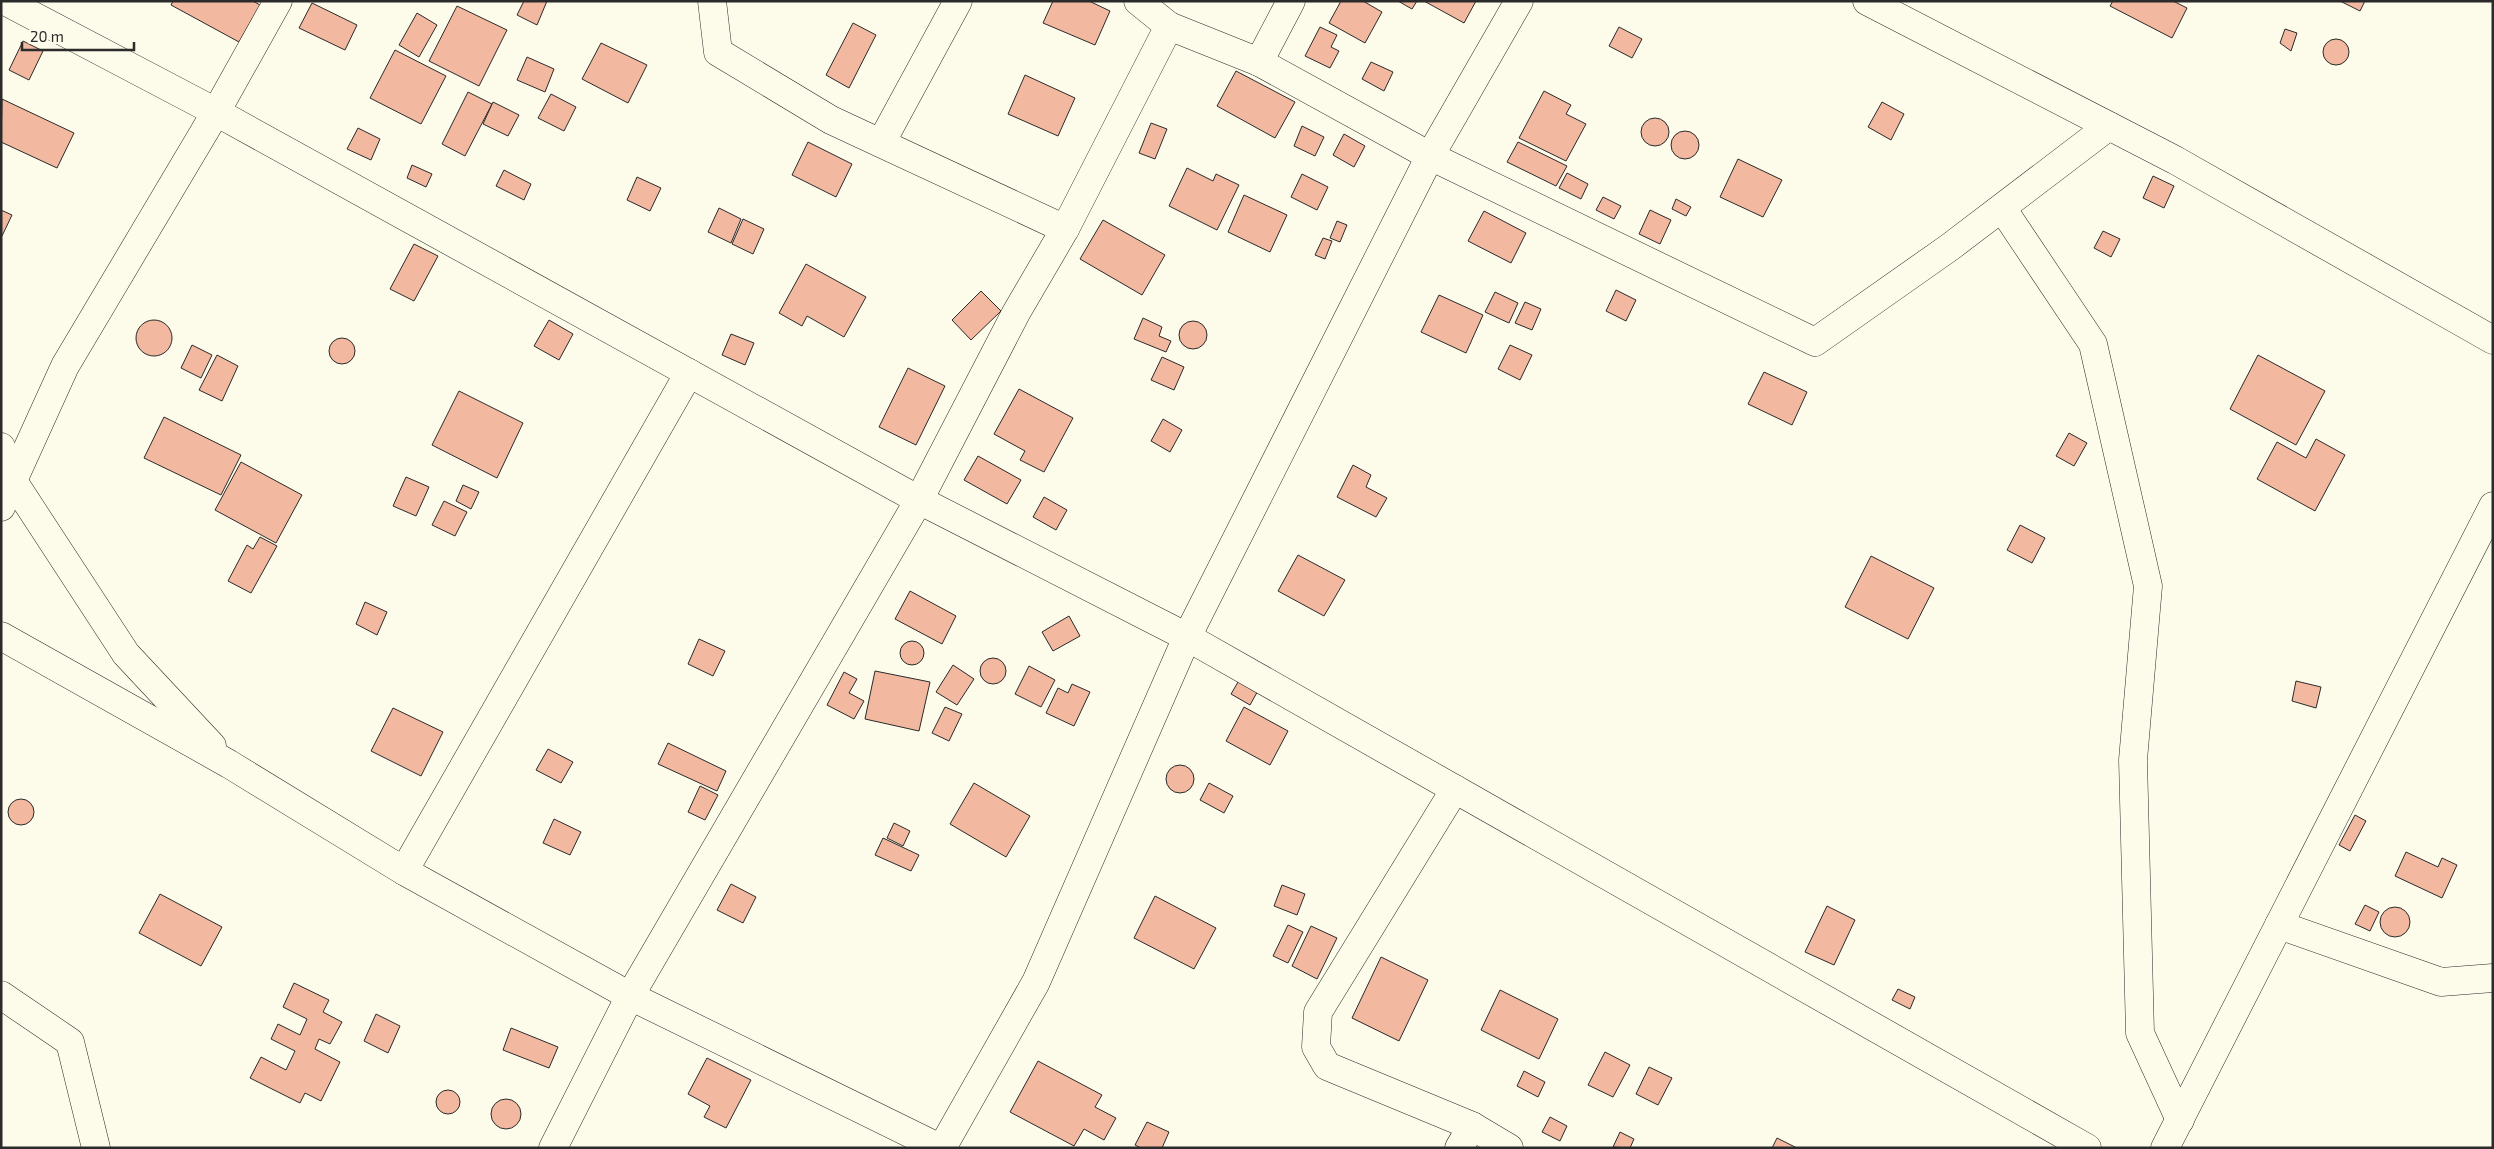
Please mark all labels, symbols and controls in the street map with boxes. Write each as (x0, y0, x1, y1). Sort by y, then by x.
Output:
scale bar (22, 20, 135, 52)
text: 20 m (30, 27, 64, 45)

